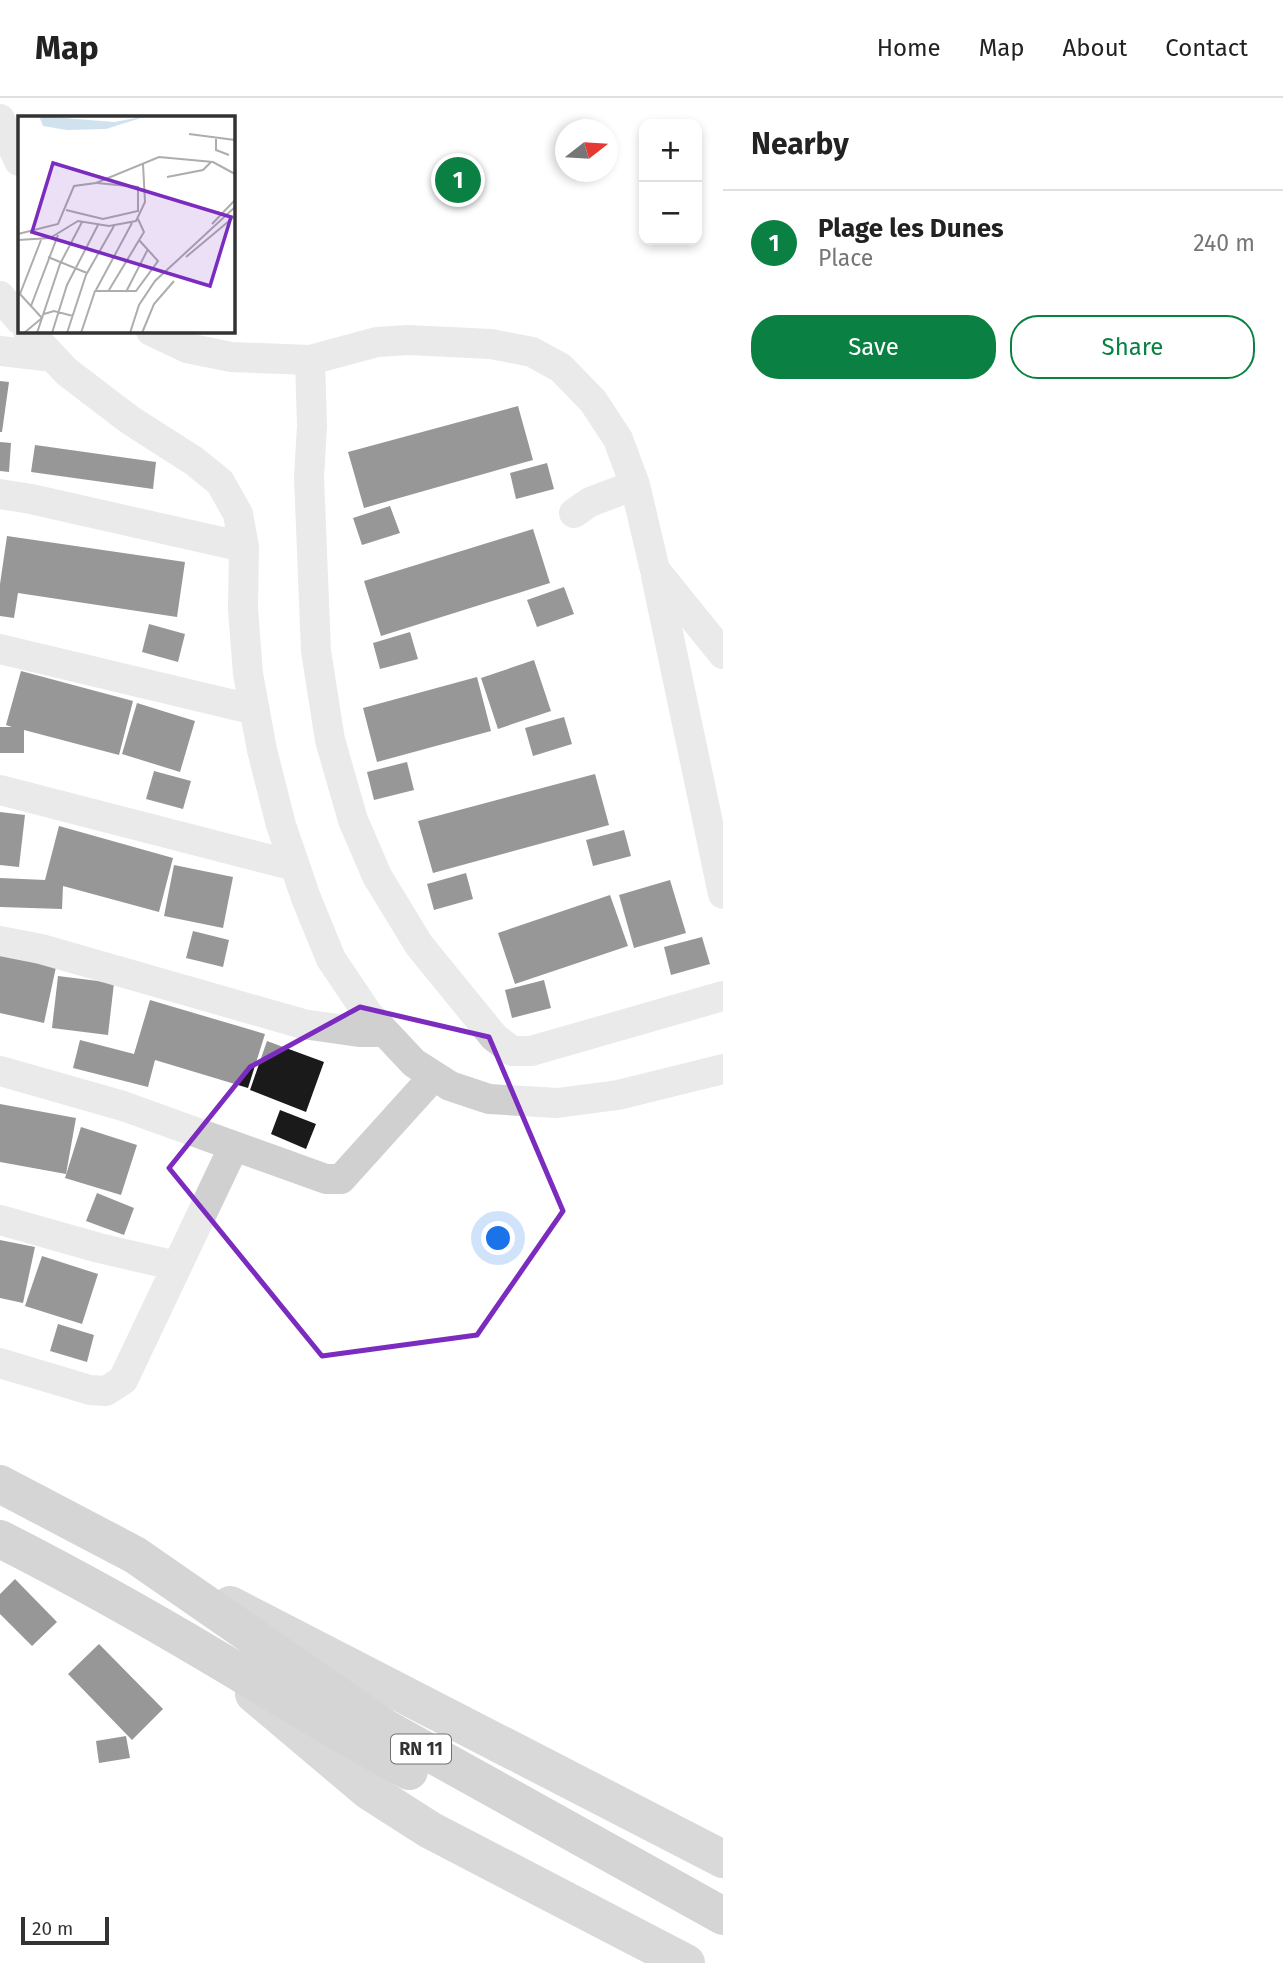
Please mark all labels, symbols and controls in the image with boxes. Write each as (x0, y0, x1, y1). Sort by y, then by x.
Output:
text: Map (35, 28, 99, 68)
text: Home (877, 34, 941, 62)
text: Map (979, 34, 1025, 62)
text: About (1063, 34, 1127, 62)
text: Contact (1165, 34, 1248, 62)
inset map (18, 116, 234, 332)
north arrow (555, 119, 618, 182)
map controls (639, 119, 702, 245)
button: + (639, 119, 702, 182)
text: Nearby (751, 126, 849, 162)
pin: 1 (435, 154, 481, 206)
button: − (639, 182, 702, 245)
text: Plage les Dunes (818, 213, 1004, 244)
text: 1 (769, 229, 779, 257)
text: 240 m (1193, 229, 1255, 257)
text: Place (818, 244, 873, 272)
button: Save (751, 315, 996, 379)
button: Share (1010, 315, 1255, 379)
your location (481, 1221, 515, 1255)
road number: RN 11 (391, 1734, 451, 1764)
scale bar (21, 1914, 108, 1946)
text: 20 m (32, 1917, 73, 1940)

